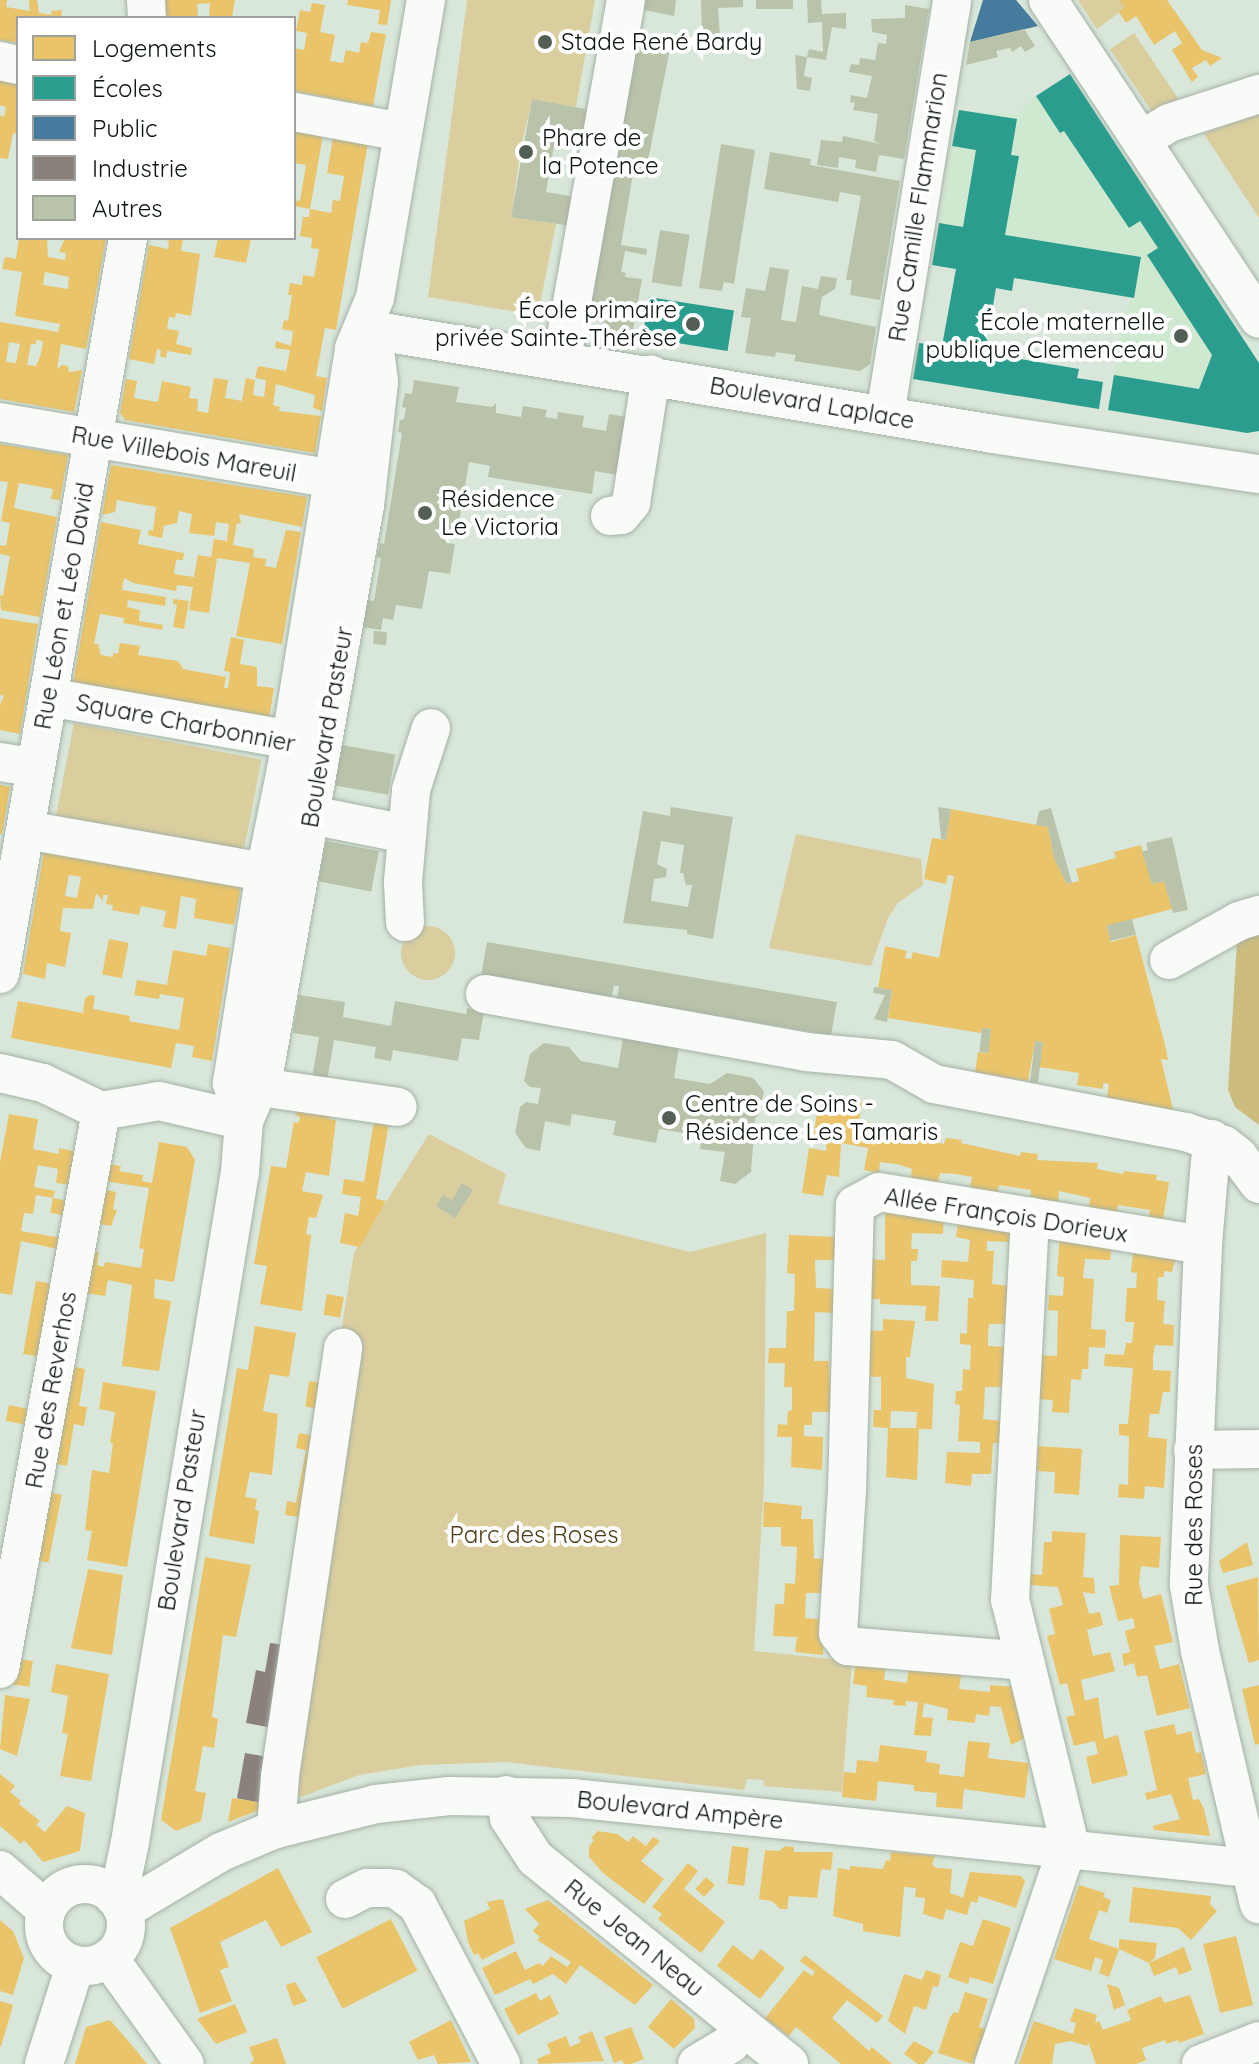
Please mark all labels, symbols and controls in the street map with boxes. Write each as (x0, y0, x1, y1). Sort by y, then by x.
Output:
legend (16, 16, 296, 240)
place label: Stade René Bardy (561, 28, 762, 56)
text: Logements (92, 33, 217, 63)
marker: Stade René Bardy (536, 33, 554, 51)
street label: Rue Camille Flammarion (882, 70, 954, 344)
text: Écoles (92, 73, 163, 103)
text: Public (92, 113, 157, 143)
place label: Phare de la Potence (542, 124, 659, 180)
marker: Phare de la Potence (517, 143, 535, 161)
text: Industrie (92, 153, 188, 183)
text: Autres (92, 193, 163, 223)
place label: École primaire privée Sainte-Thérèse (435, 296, 677, 352)
place label: École maternelle publique Clemenceau (925, 308, 1165, 364)
marker: École primaire privée Sainte-Thérèse (684, 315, 702, 333)
marker: École maternelle publique Clemenceau (1172, 327, 1190, 345)
street label: Boulevard Laplace (707, 371, 917, 435)
street label: Rue Villebois Mareuil (69, 420, 299, 488)
street label: Rue Léon et Léo David (28, 480, 100, 732)
place label: Résidence Le Victoria (441, 485, 559, 541)
marker: Résidence Le Victoria (416, 504, 434, 522)
street label: Boulevard Pasteur (295, 624, 359, 830)
street label: Square Charbonnier (74, 688, 298, 758)
place label: Centre de Soins - Résidence Les Tamaris (685, 1090, 938, 1146)
marker: Centre de Soins - Résidence Les Tamaris (660, 1109, 678, 1127)
street label: Allée François Dorieux (882, 1182, 1130, 1248)
street label: Rue des Reverhos (19, 1289, 83, 1491)
street label: Boulevard Pasteur (152, 1407, 212, 1613)
street label: Rue des Roses (1180, 1444, 1208, 1606)
park label: Parc des Roses (450, 1521, 618, 1549)
street label: Boulevard Ampère (575, 1785, 785, 1835)
street label: Rue Jean Neau (558, 1873, 710, 2003)

